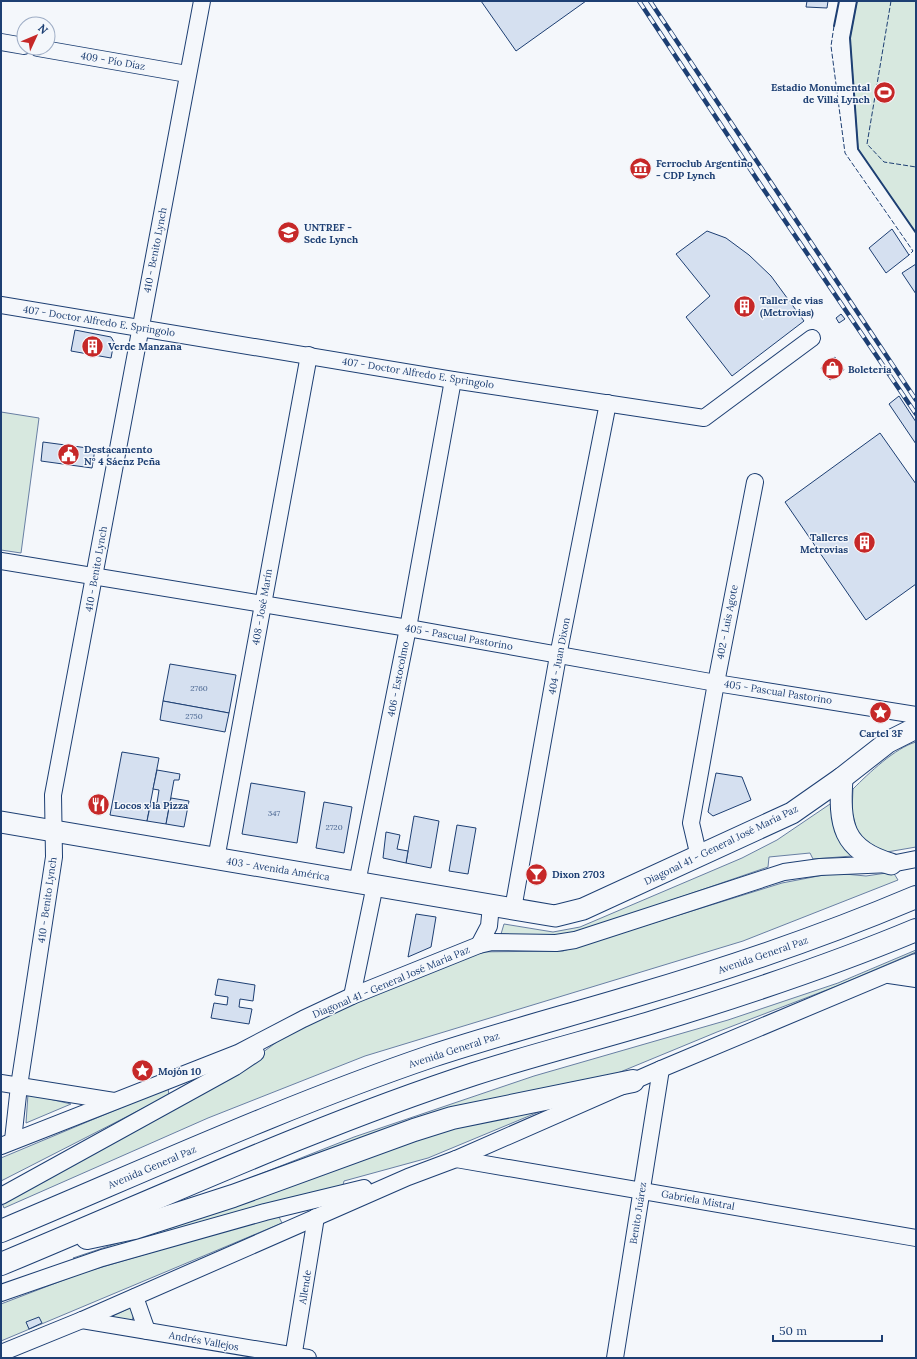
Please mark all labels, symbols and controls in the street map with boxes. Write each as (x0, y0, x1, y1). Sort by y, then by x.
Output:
north arrow (16, 16, 56, 56)
text: N (35, 21, 52, 37)
street label: 409 - Pío Díaz (80, 49, 146, 73)
sports icon: Estadio Monumental de Villa Lynch (872, 80, 898, 106)
place label: Estadio Monumental de Villa Lynch (771, 81, 871, 106)
museum icon: Ferroclub Argentino - CDP Lynch (627, 156, 653, 182)
place label: Ferroclub Argentino - CDP Lynch (656, 157, 753, 182)
street label: 410 - Benito Lynch (140, 206, 170, 294)
school or university icon: UNTREF - Sede Lynch (276, 220, 302, 246)
place label: UNTREF - Sede Lynch (304, 221, 359, 246)
building icon: Taller de vias (Metrovias) (732, 293, 758, 319)
place label: Taller de vias (Metrovias) (760, 294, 823, 319)
street label: 407 - Doctor Alfredo E. Springolo (22, 303, 176, 339)
building icon: Verde Manzana (80, 333, 106, 359)
place label: Verde Manzana (108, 340, 182, 353)
street label: 407 - Doctor Alfredo E. Springolo (341, 355, 495, 391)
shop icon: Boleteria (820, 356, 846, 382)
place label: Boleteria (848, 363, 892, 376)
public building icon: Destacamento N° 4 Sáenz Peña (55, 442, 81, 468)
place label: Destacamento N° 4 Sáenz Peña (84, 443, 161, 468)
street label: 410 - Benito Lynch (82, 525, 110, 613)
building icon: Talleres Metrovias (851, 530, 877, 556)
place label: Talleres Metrovias (800, 531, 848, 556)
street label: 408 - José Marín (249, 568, 275, 646)
street label: 402 - Luis Agote (713, 583, 741, 660)
street label: 404 - Juan Dixon (545, 616, 573, 696)
street label: 405 - Pascual Pastorino (404, 621, 514, 653)
street label: 406 - Estocolmo (384, 640, 412, 718)
street label: 405 - Pascual Pastorino (723, 677, 833, 707)
house number: 2760 (190, 683, 208, 693)
place icon: Cartel 3F (868, 700, 894, 726)
house number: 2750 (185, 711, 203, 721)
place label: Cartel 3F (859, 727, 903, 740)
restaurant icon: Locos x la Pizza (86, 792, 112, 818)
place label: Locos x la Pizza (114, 799, 189, 812)
street label: Diagonal 41 - General José María Paz (642, 802, 800, 888)
house number: 347 (268, 808, 281, 818)
house number: 2720 (325, 822, 343, 832)
street label: 403 - Avenida América (225, 854, 331, 884)
street label: 410 - Benito Lynch (35, 856, 59, 944)
bar icon: Dixon 2703 (523, 861, 549, 887)
place label: Dixon 2703 (552, 868, 605, 881)
street label: Avenida General Paz (715, 933, 810, 977)
street label: Diagonal 41 - General José María Paz (310, 943, 472, 1021)
street label: Avenida General Paz (406, 1029, 501, 1071)
place icon: Mojón 10 (129, 1058, 155, 1084)
place label: Mojón 10 (158, 1065, 201, 1078)
street label: Avenida General Paz (105, 1143, 198, 1192)
street label: Benito Juárez (627, 1181, 649, 1245)
street label: Gabriela Mistral (660, 1187, 736, 1213)
street label: Allende (296, 1268, 314, 1306)
scale bar (773, 1317, 882, 1343)
text: 50 m (779, 1323, 807, 1338)
street label: Andrés Vallejos (167, 1328, 240, 1354)

